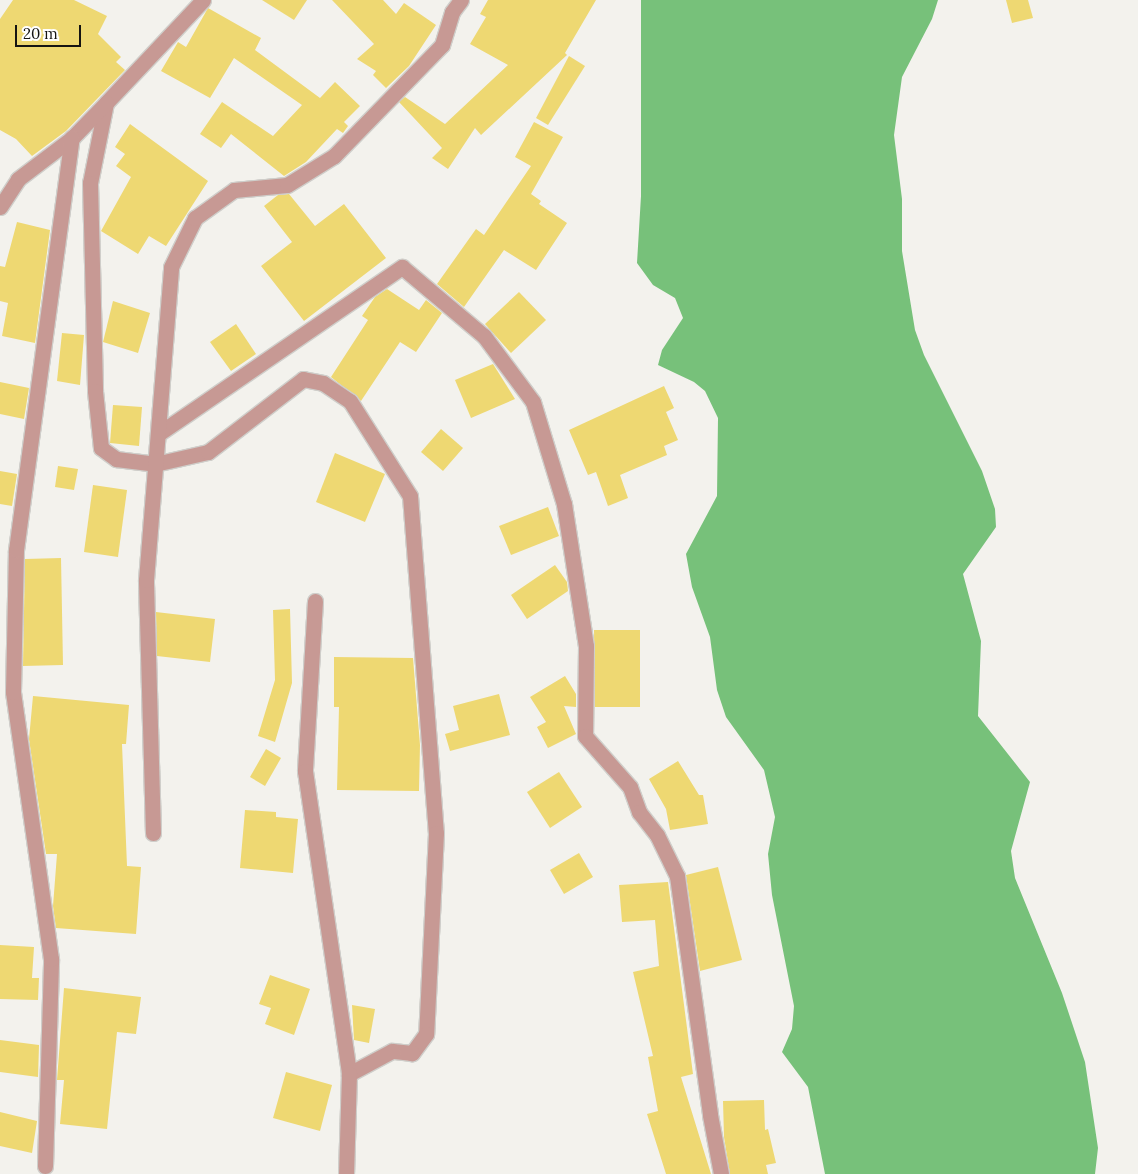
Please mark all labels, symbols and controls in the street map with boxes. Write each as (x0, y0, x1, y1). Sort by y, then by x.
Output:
scale bar (18, 15, 84, 47)
text: 20 m (23, 24, 58, 43)

